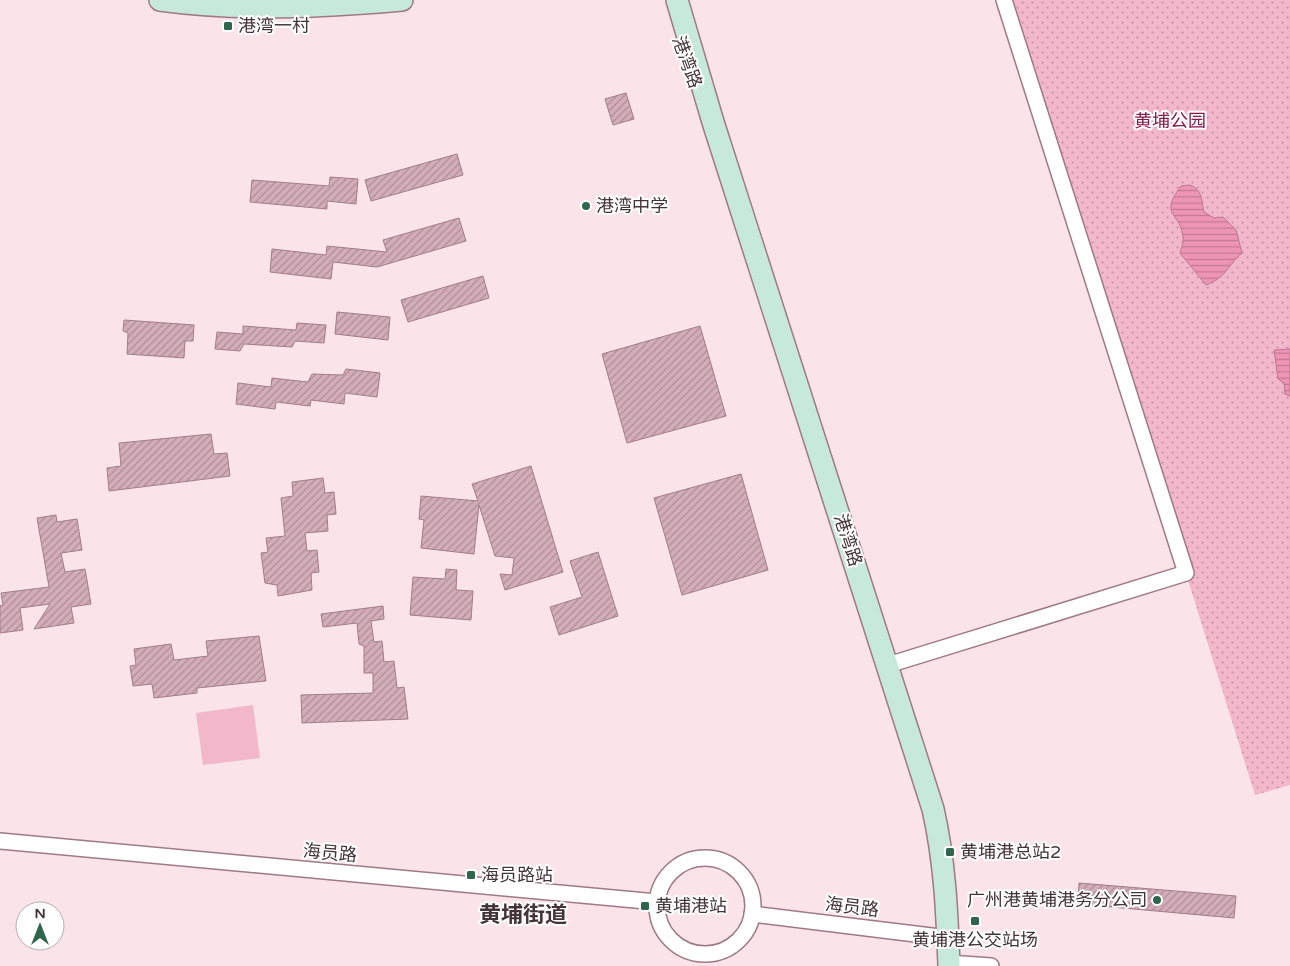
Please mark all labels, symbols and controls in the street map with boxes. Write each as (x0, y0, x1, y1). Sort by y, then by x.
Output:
place label: 港湾一村 (238, 15, 310, 37)
marker: 港湾一村 (222, 20, 234, 32)
street label: 港湾路 (667, 33, 707, 91)
park label: 黄埔公园 (1134, 110, 1206, 132)
place label: 港湾中学 (596, 195, 668, 217)
marker: 港湾中学 (580, 200, 592, 212)
street label: 港湾路 (829, 511, 867, 569)
street label: 海员路 (302, 840, 358, 866)
place label: 黄埔港总站2 (960, 841, 1061, 863)
marker: 黄埔港总站2 (944, 846, 956, 858)
place label: 海员路站 (481, 864, 553, 886)
marker: 海员路站 (465, 869, 477, 881)
place label: 广州港黄埔港务分公司 (967, 889, 1147, 911)
street label: 海员路 (824, 893, 880, 921)
marker: 广州港黄埔港务分公司 (1151, 894, 1163, 906)
place label: 黄埔港站 (655, 895, 727, 917)
marker: 黄埔港站 (639, 900, 651, 912)
north arrow (15, 901, 65, 951)
district label: 黄埔街道 (479, 902, 567, 928)
text: N (34, 905, 46, 922)
marker: 黄埔港公交站场 (969, 915, 981, 927)
place label: 黄埔港公交站场 (912, 929, 1038, 951)

